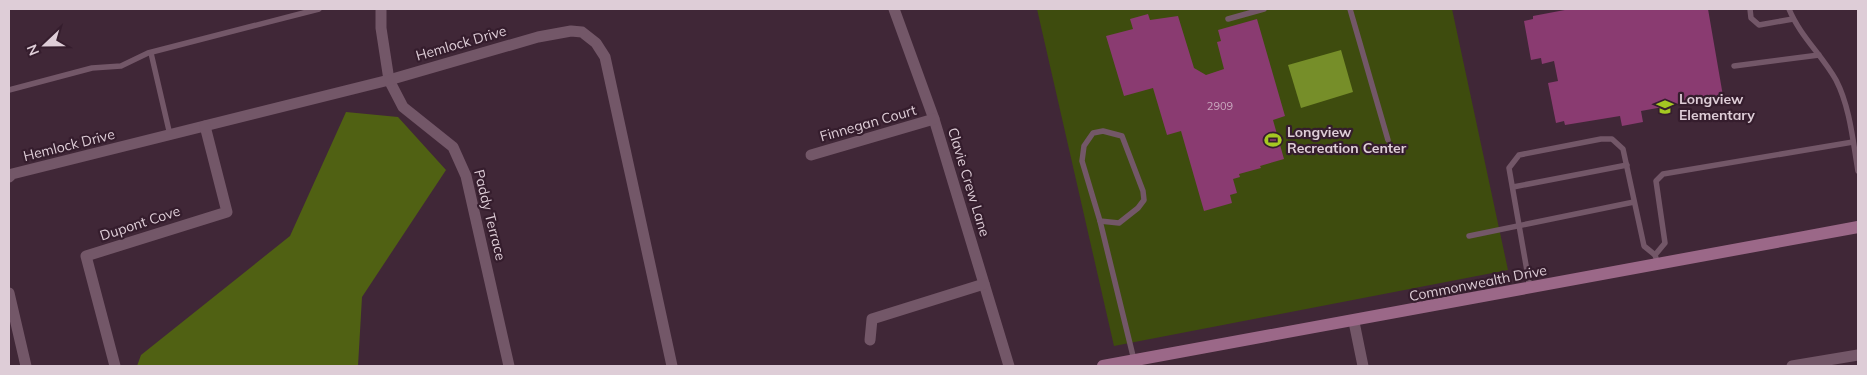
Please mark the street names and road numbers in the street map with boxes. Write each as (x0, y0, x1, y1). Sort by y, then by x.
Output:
street label: Hemlock Drive (414, 21, 508, 65)
street label: Finnegan Court (818, 101, 918, 145)
street label: Hemlock Drive (21, 125, 117, 165)
street label: Clavie Crew Lane (944, 125, 994, 239)
street label: Paddy Terrace (470, 168, 510, 262)
street label: Dupont Cove (97, 202, 183, 244)
street label: Commonwealth Drive (1408, 261, 1548, 305)

